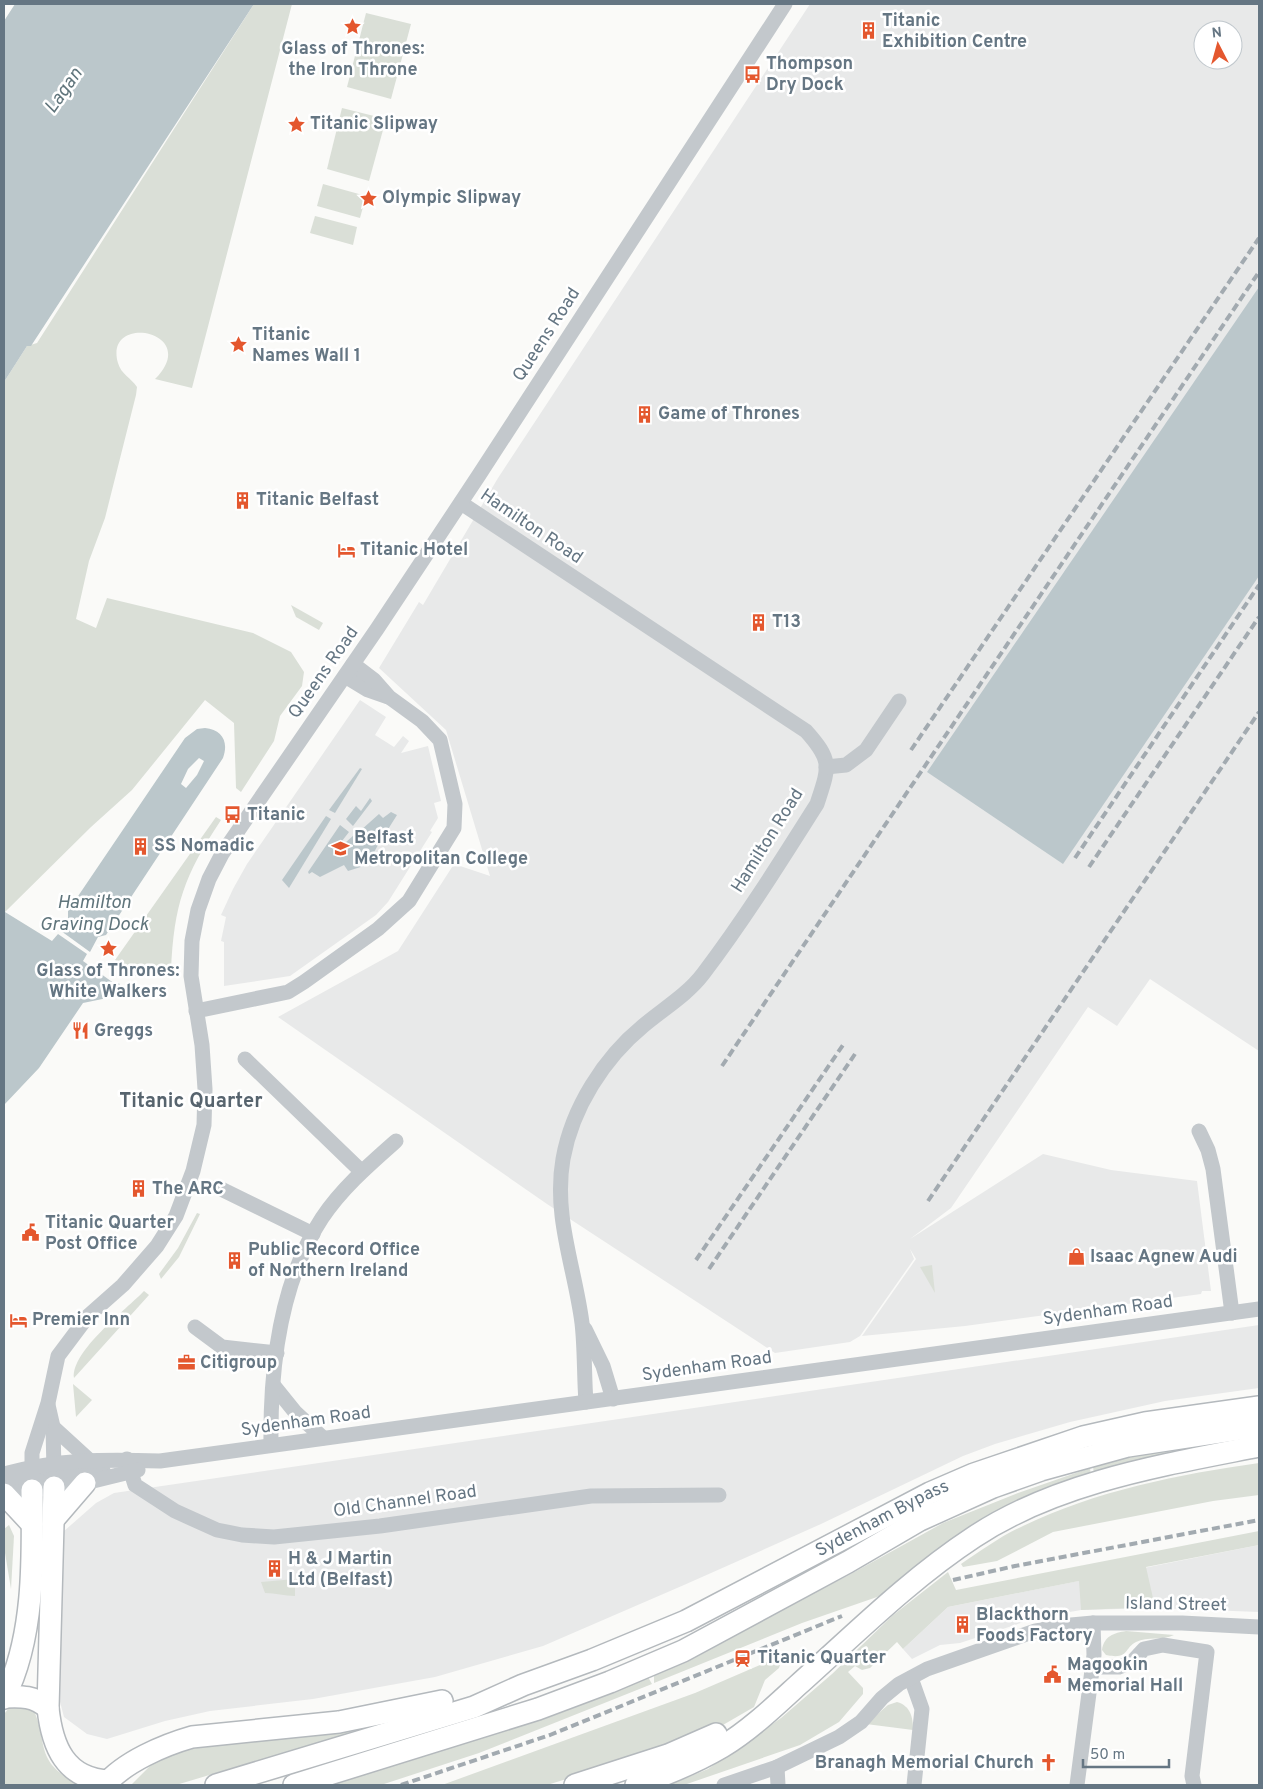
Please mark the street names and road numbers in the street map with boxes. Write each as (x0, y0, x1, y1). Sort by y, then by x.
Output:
street label: Queens Road (508, 284, 586, 386)
street label: Hamilton Road (475, 484, 587, 570)
street label: Queens Road (284, 622, 364, 724)
street label: Hamilton Road (727, 784, 809, 898)
street label: Sydenham Road (1042, 1290, 1174, 1332)
street label: Sydenham Road (641, 1346, 773, 1388)
street label: Sydenham Road (240, 1401, 372, 1443)
street label: Sydenham Bypass (812, 1475, 953, 1562)
street label: Old Channel Road (332, 1481, 478, 1523)
street label: Island Street (1125, 1593, 1227, 1617)

